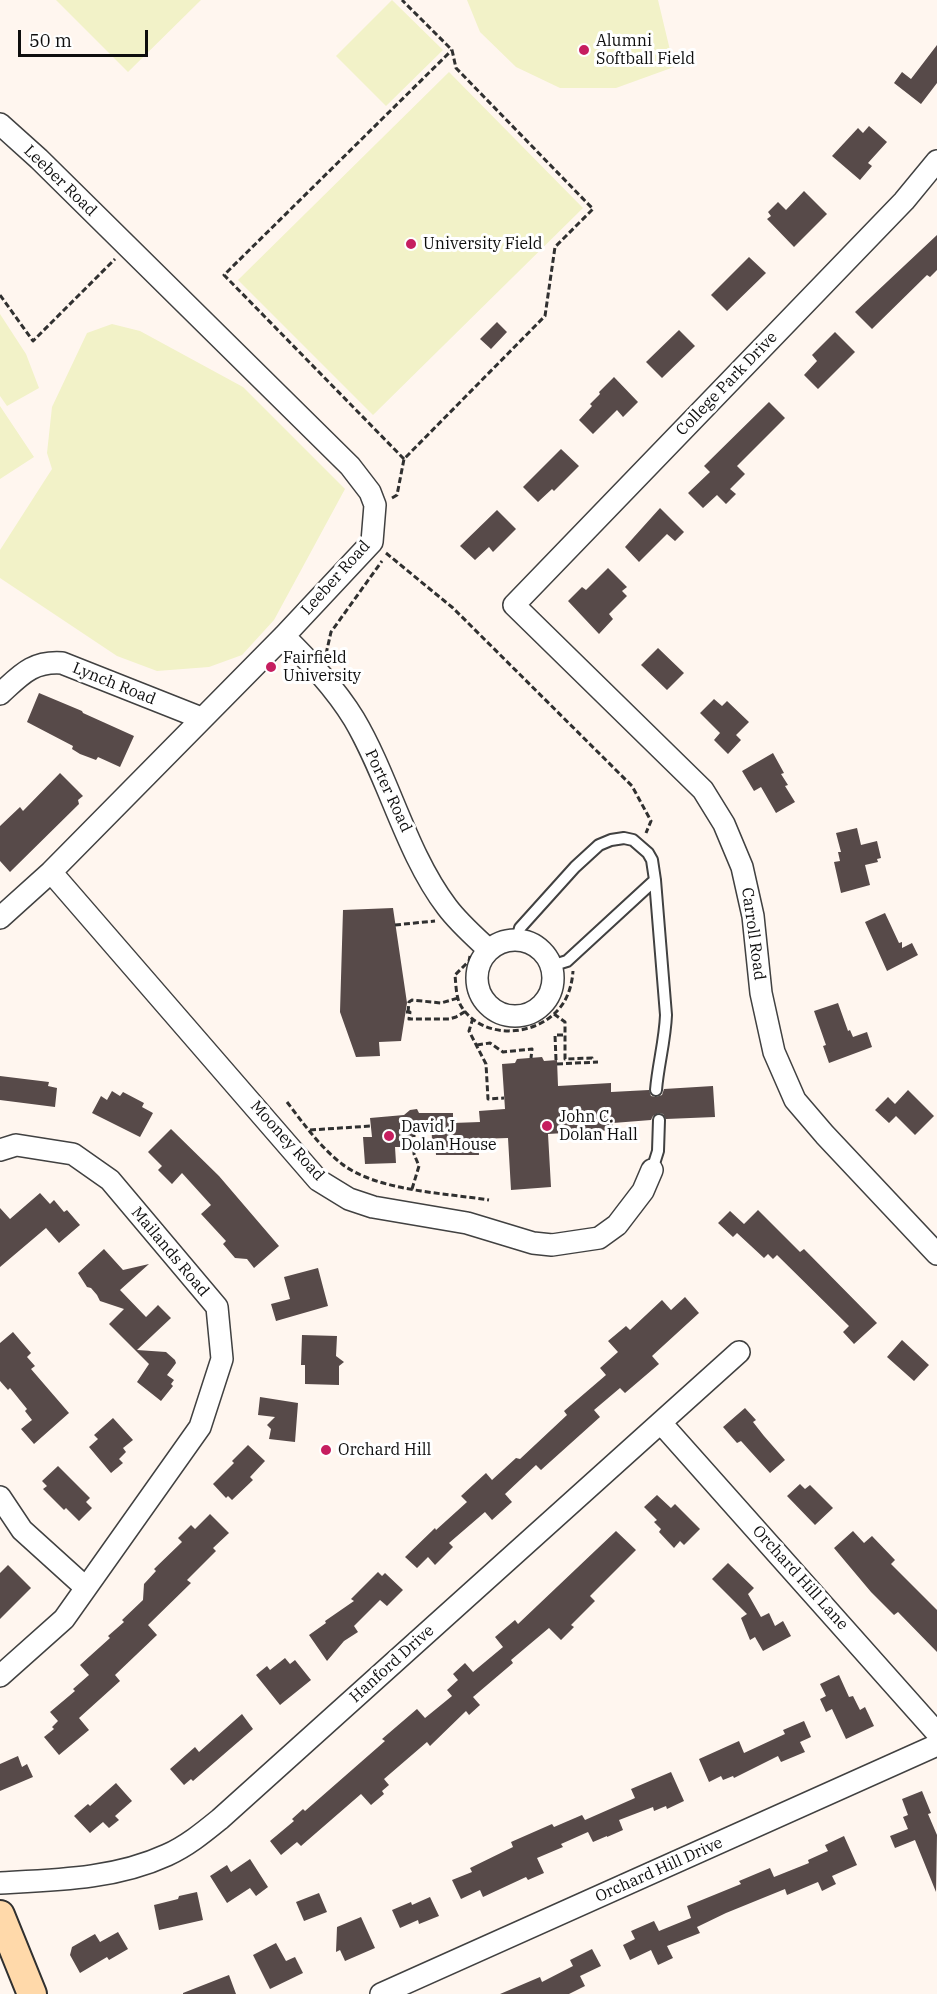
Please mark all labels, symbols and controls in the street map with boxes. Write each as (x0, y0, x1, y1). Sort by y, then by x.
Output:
scale bar (21, 18, 152, 56)
text: 50 m (29, 29, 72, 52)
place label: Alumni Softball Field (596, 31, 695, 69)
marker: Alumni Softball Field (577, 43, 591, 57)
street label: Leeber Road (20, 141, 100, 221)
place label: University Field (423, 234, 543, 254)
marker: University Field (404, 237, 418, 251)
street label: College Park Drive (672, 328, 782, 440)
street label: Leeber Road (297, 537, 375, 619)
place label: Fairfield University (283, 648, 361, 686)
street label: Lynch Road (70, 659, 158, 709)
marker: Fairfield University (264, 660, 278, 674)
street label: Porter Road (360, 747, 416, 835)
street label: Carroll Road (737, 886, 769, 982)
street label: Mooney Road (246, 1097, 328, 1185)
place label: John C. Dolan Hall (559, 1107, 638, 1145)
place label: David J Dolan House (401, 1117, 497, 1155)
marker: John C. Dolan Hall (540, 1119, 554, 1133)
marker: David J Dolan House (382, 1129, 396, 1143)
street label: Mailands Road (127, 1203, 213, 1301)
place label: Orchard Hill (338, 1440, 431, 1460)
marker: Orchard Hill (319, 1443, 333, 1457)
street label: Orchard Hill Lane (748, 1522, 852, 1634)
street label: Hanford Drive (346, 1621, 438, 1707)
street label: Orchard Hill Drive (592, 1833, 726, 1907)

